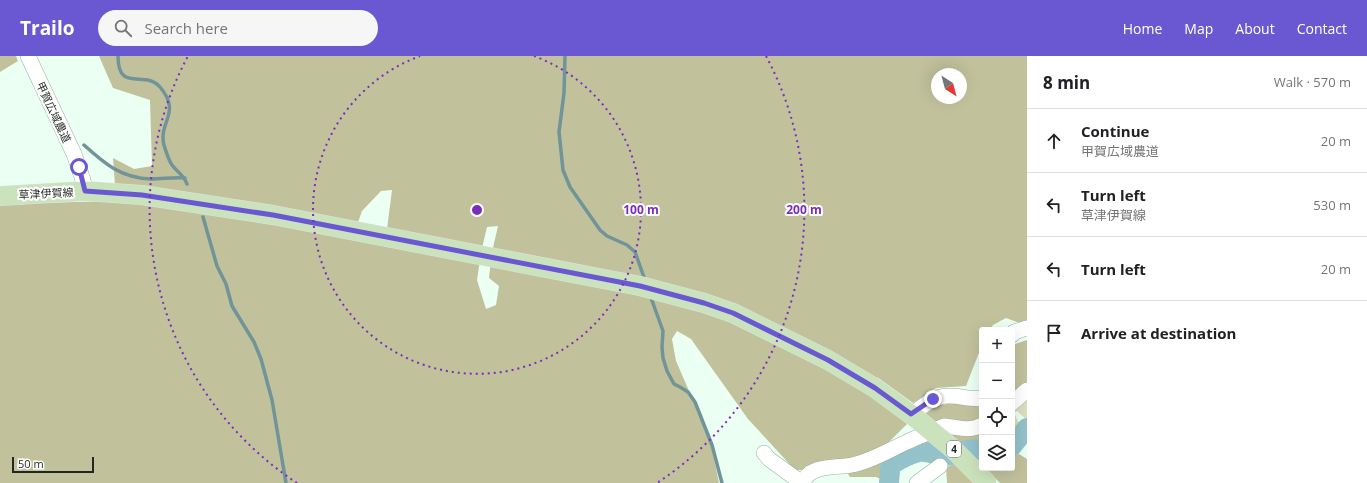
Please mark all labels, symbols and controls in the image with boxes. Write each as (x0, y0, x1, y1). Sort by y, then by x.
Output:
search box (98, 10, 378, 46)
text: Trailo (20, 15, 74, 41)
icon: search (112, 17, 134, 39)
text: Search here (144, 18, 228, 38)
text: Home (1123, 19, 1162, 38)
text: Map (1184, 19, 1213, 38)
text: About (1235, 19, 1275, 38)
text: Contact (1297, 19, 1347, 38)
north arrow (931, 68, 967, 104)
text: 8 min (1043, 71, 1090, 94)
text: Walk · 570 m (1274, 73, 1351, 91)
street label: 甲賀広域農道 (33, 79, 75, 145)
text: Continue (1081, 121, 1149, 141)
icon: ahead (1043, 130, 1065, 152)
text: 20 m (1321, 132, 1351, 150)
text: 甲賀広域農道 (1081, 142, 1159, 160)
route start (70, 158, 88, 176)
street label: 草津伊賀線 (18, 184, 74, 202)
text: Turn left (1081, 185, 1146, 205)
icon: left (1043, 194, 1065, 216)
text: 530 m (1313, 196, 1351, 214)
text: 100 m (623, 201, 659, 218)
text: 200 m (786, 201, 822, 218)
centre of rings (470, 203, 484, 217)
text: 草津伊賀線 (1081, 206, 1146, 224)
icon: left (1043, 258, 1065, 280)
text: Turn left (1081, 259, 1146, 279)
text: 20 m (1321, 260, 1351, 278)
icon: arrive (1043, 322, 1065, 344)
text: Arrive at destination (1081, 323, 1236, 343)
map controls (979, 327, 1015, 471)
button: + (979, 327, 1015, 363)
button: − (979, 363, 1015, 399)
route end (924, 390, 942, 408)
button: locate (979, 399, 1015, 435)
button: layers (979, 435, 1015, 471)
road number: 4 (947, 441, 961, 457)
scale bar (12, 455, 94, 474)
text: 50 m (18, 456, 44, 471)

